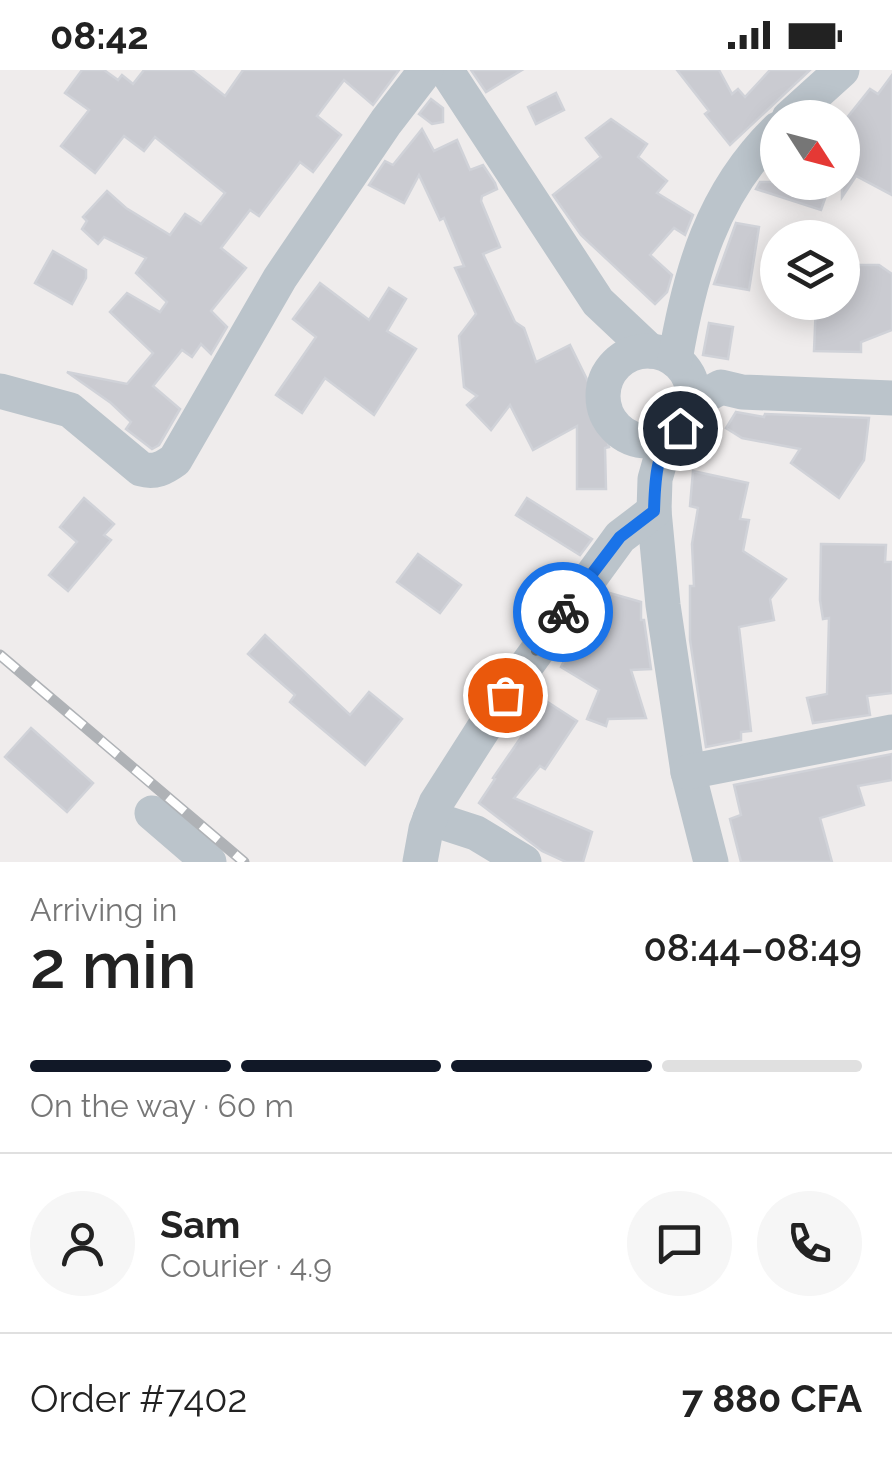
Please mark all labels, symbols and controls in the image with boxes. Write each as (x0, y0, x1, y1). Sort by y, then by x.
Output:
text: 08:42 (50, 13, 149, 58)
north arrow (760, 100, 860, 200)
map controls (760, 100, 860, 320)
button: layers (760, 220, 860, 320)
pin (638, 386, 723, 471)
icon: home (653, 401, 708, 456)
courier (513, 562, 613, 662)
icon: bike (536, 585, 591, 640)
pin (463, 653, 548, 738)
icon: bag (478, 668, 533, 723)
text: Arriving in (30, 891, 177, 928)
text: 08:44–08:49 (644, 925, 862, 970)
text: 2 min (30, 927, 197, 1003)
text: On the way · 60 m (30, 1087, 294, 1124)
button: person (30, 1191, 135, 1296)
button: chat (627, 1191, 732, 1296)
button: phone (757, 1191, 862, 1296)
text: Sam (160, 1202, 240, 1247)
text: Courier · 4.9 (160, 1247, 332, 1284)
text: Order #7402 (30, 1376, 247, 1421)
text: 7 880 CFA (682, 1376, 862, 1421)

